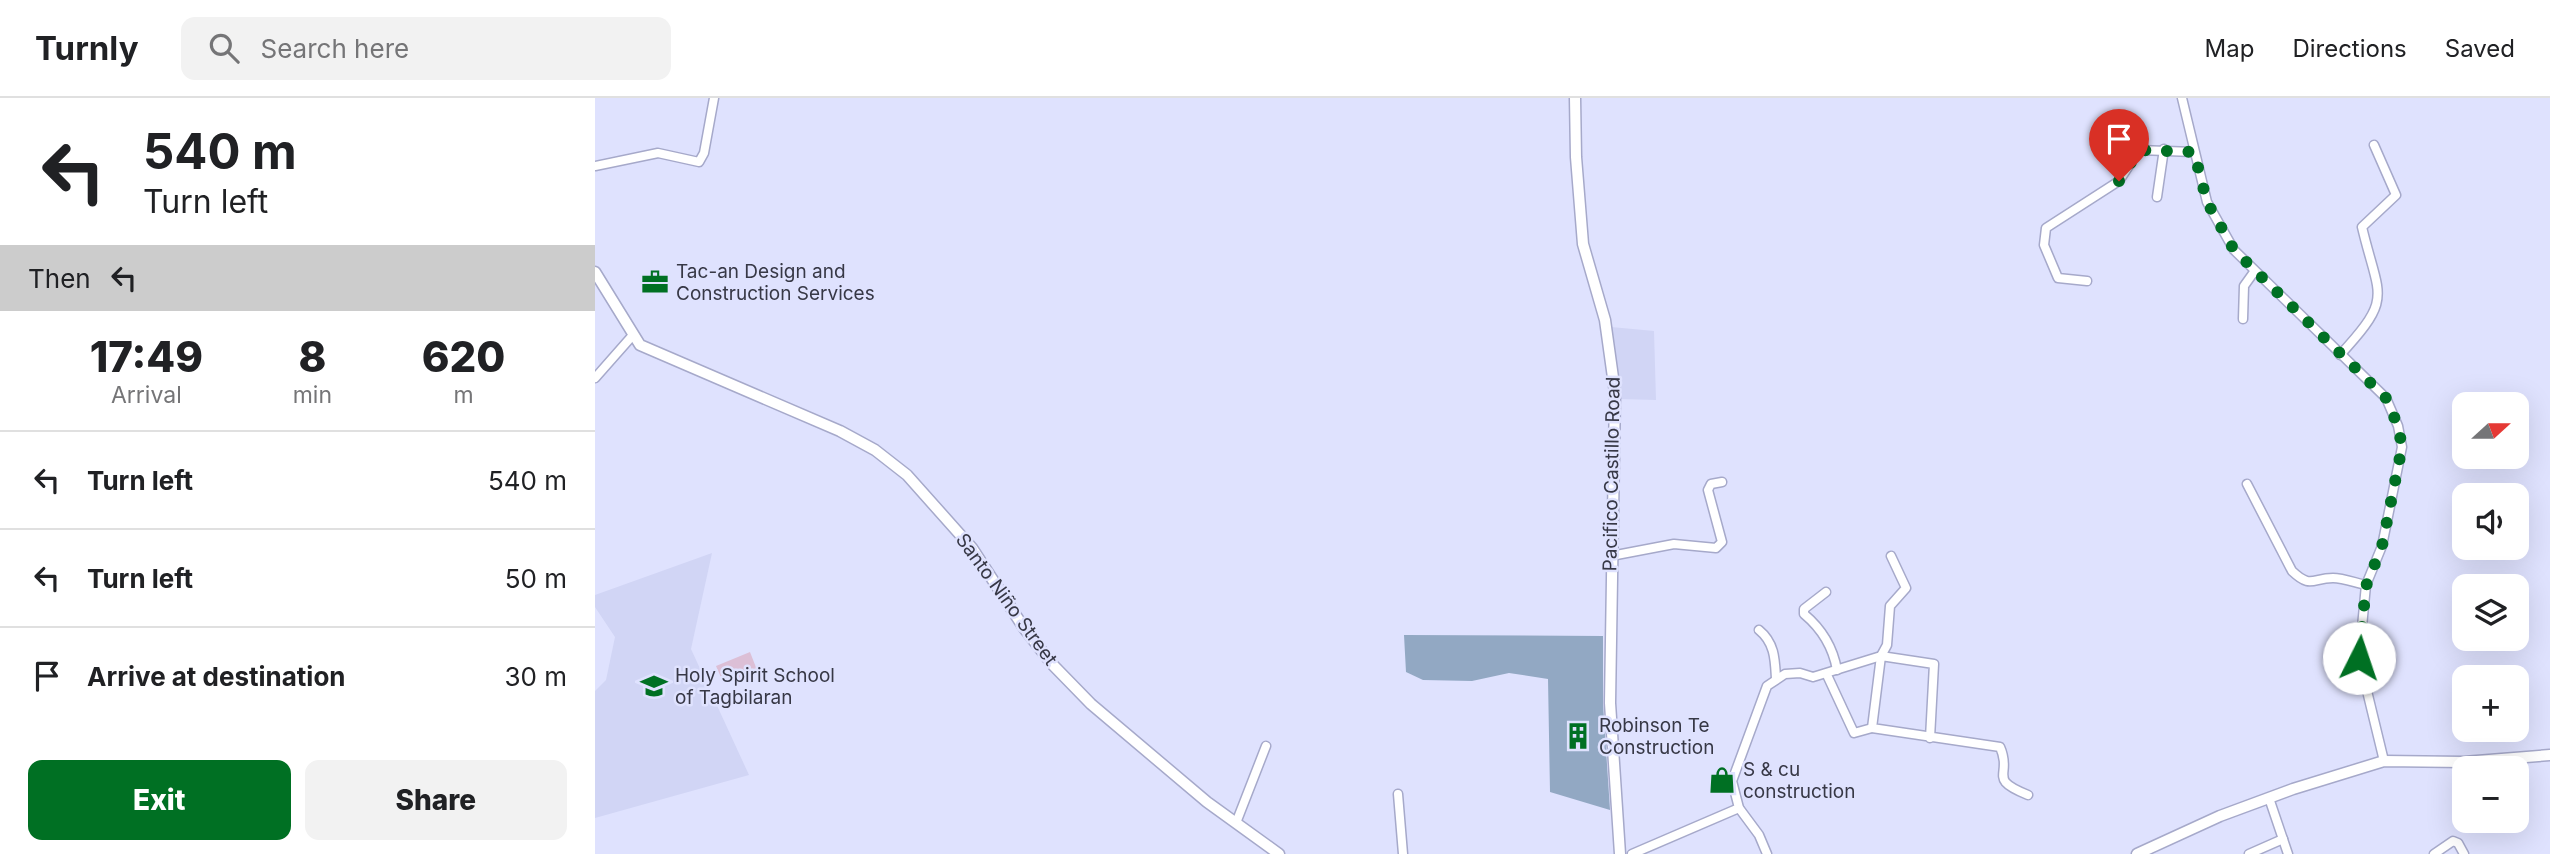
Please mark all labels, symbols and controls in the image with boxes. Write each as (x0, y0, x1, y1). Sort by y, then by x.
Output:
search box (181, 17, 671, 80)
text: Turnly (35, 28, 139, 68)
icon: search (205, 29, 243, 67)
text: Search here (261, 33, 409, 64)
text: Map (2205, 34, 2254, 63)
text: Directions (2292, 34, 2407, 63)
text: Saved (2445, 34, 2515, 63)
pin (2089, 109, 2149, 181)
icon: arrive (2100, 120, 2138, 158)
text: 540 m (143, 122, 297, 181)
icon: left (28, 126, 119, 217)
text: Turn left (143, 182, 268, 221)
icon: left (105, 259, 143, 297)
place label: Tac-an Design and Construction Services (676, 260, 875, 305)
text: Then (28, 263, 91, 294)
office icon: Tac-an Design and Construction Services (640, 267, 670, 297)
text: 17:49 (90, 331, 203, 382)
text: 8 (298, 331, 326, 382)
text: 620 (422, 331, 505, 382)
street label: Pacifico Castillo Road (1598, 376, 1625, 572)
text: Arrival (111, 381, 182, 409)
text: min (293, 381, 332, 409)
text: m (453, 381, 474, 409)
north arrow (2452, 392, 2529, 469)
map controls (2452, 392, 2529, 833)
icon: left (28, 461, 66, 499)
text: Turn left (87, 465, 193, 496)
text: 540 m (488, 465, 567, 496)
button: sound (2452, 483, 2529, 560)
street label: Santo Niño Street (951, 529, 1062, 670)
icon: left (28, 559, 66, 597)
text: Turn left (87, 563, 193, 594)
text: 50 m (505, 563, 567, 594)
button: layers (2452, 574, 2529, 651)
position arrow (2322, 621, 2396, 695)
icon: arrive (28, 657, 66, 695)
text: Arrive at destination (87, 661, 346, 692)
text: 30 m (504, 661, 567, 692)
place label: Holy Spirit School of Tagbilaran (675, 664, 835, 709)
button: + (2452, 665, 2529, 742)
school or university icon: Holy Spirit School of Tagbilaran (639, 671, 669, 701)
place label: Robinson Te Construction (1599, 714, 1714, 759)
building icon: Robinson Te Construction (1563, 721, 1593, 751)
button: − (2452, 756, 2529, 833)
place label: S & cu construction (1743, 758, 1855, 803)
button: Exit (28, 760, 291, 840)
button: Share (305, 760, 567, 840)
shop icon: S & cu construction (1707, 765, 1737, 795)

